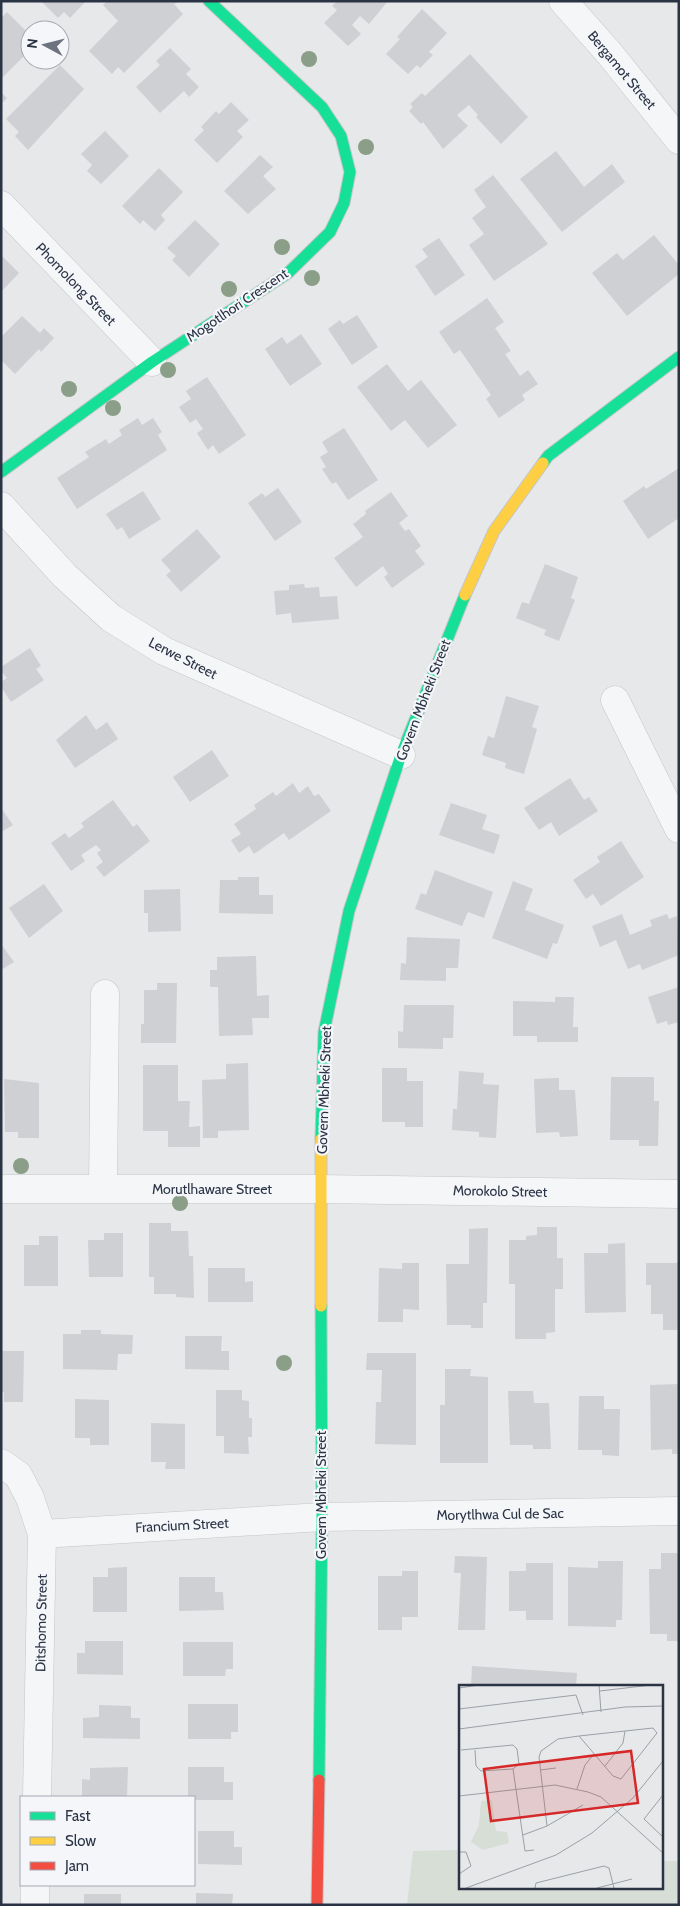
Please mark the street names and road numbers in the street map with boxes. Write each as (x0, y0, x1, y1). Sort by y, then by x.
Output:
street label: Bergamot Street (584, 27, 660, 113)
street label: Phomolong Street (32, 239, 120, 329)
street label: Mogotlhori Crescent (183, 264, 292, 346)
street label: Lerwe Street (146, 633, 221, 683)
street label: Govern Mbheki Street (392, 637, 455, 763)
street label: Govern Mbheki Street (313, 1025, 335, 1154)
street label: Morutlhaware Street (152, 1180, 272, 1198)
street label: Morokolo Street (453, 1181, 548, 1201)
street label: Govern Mbheki Street (312, 1431, 330, 1559)
street label: Morytlhwa Cul de Sac (436, 1504, 564, 1524)
street label: Francium Street (135, 1514, 229, 1536)
street label: Ditshomo Street (31, 1574, 51, 1672)

